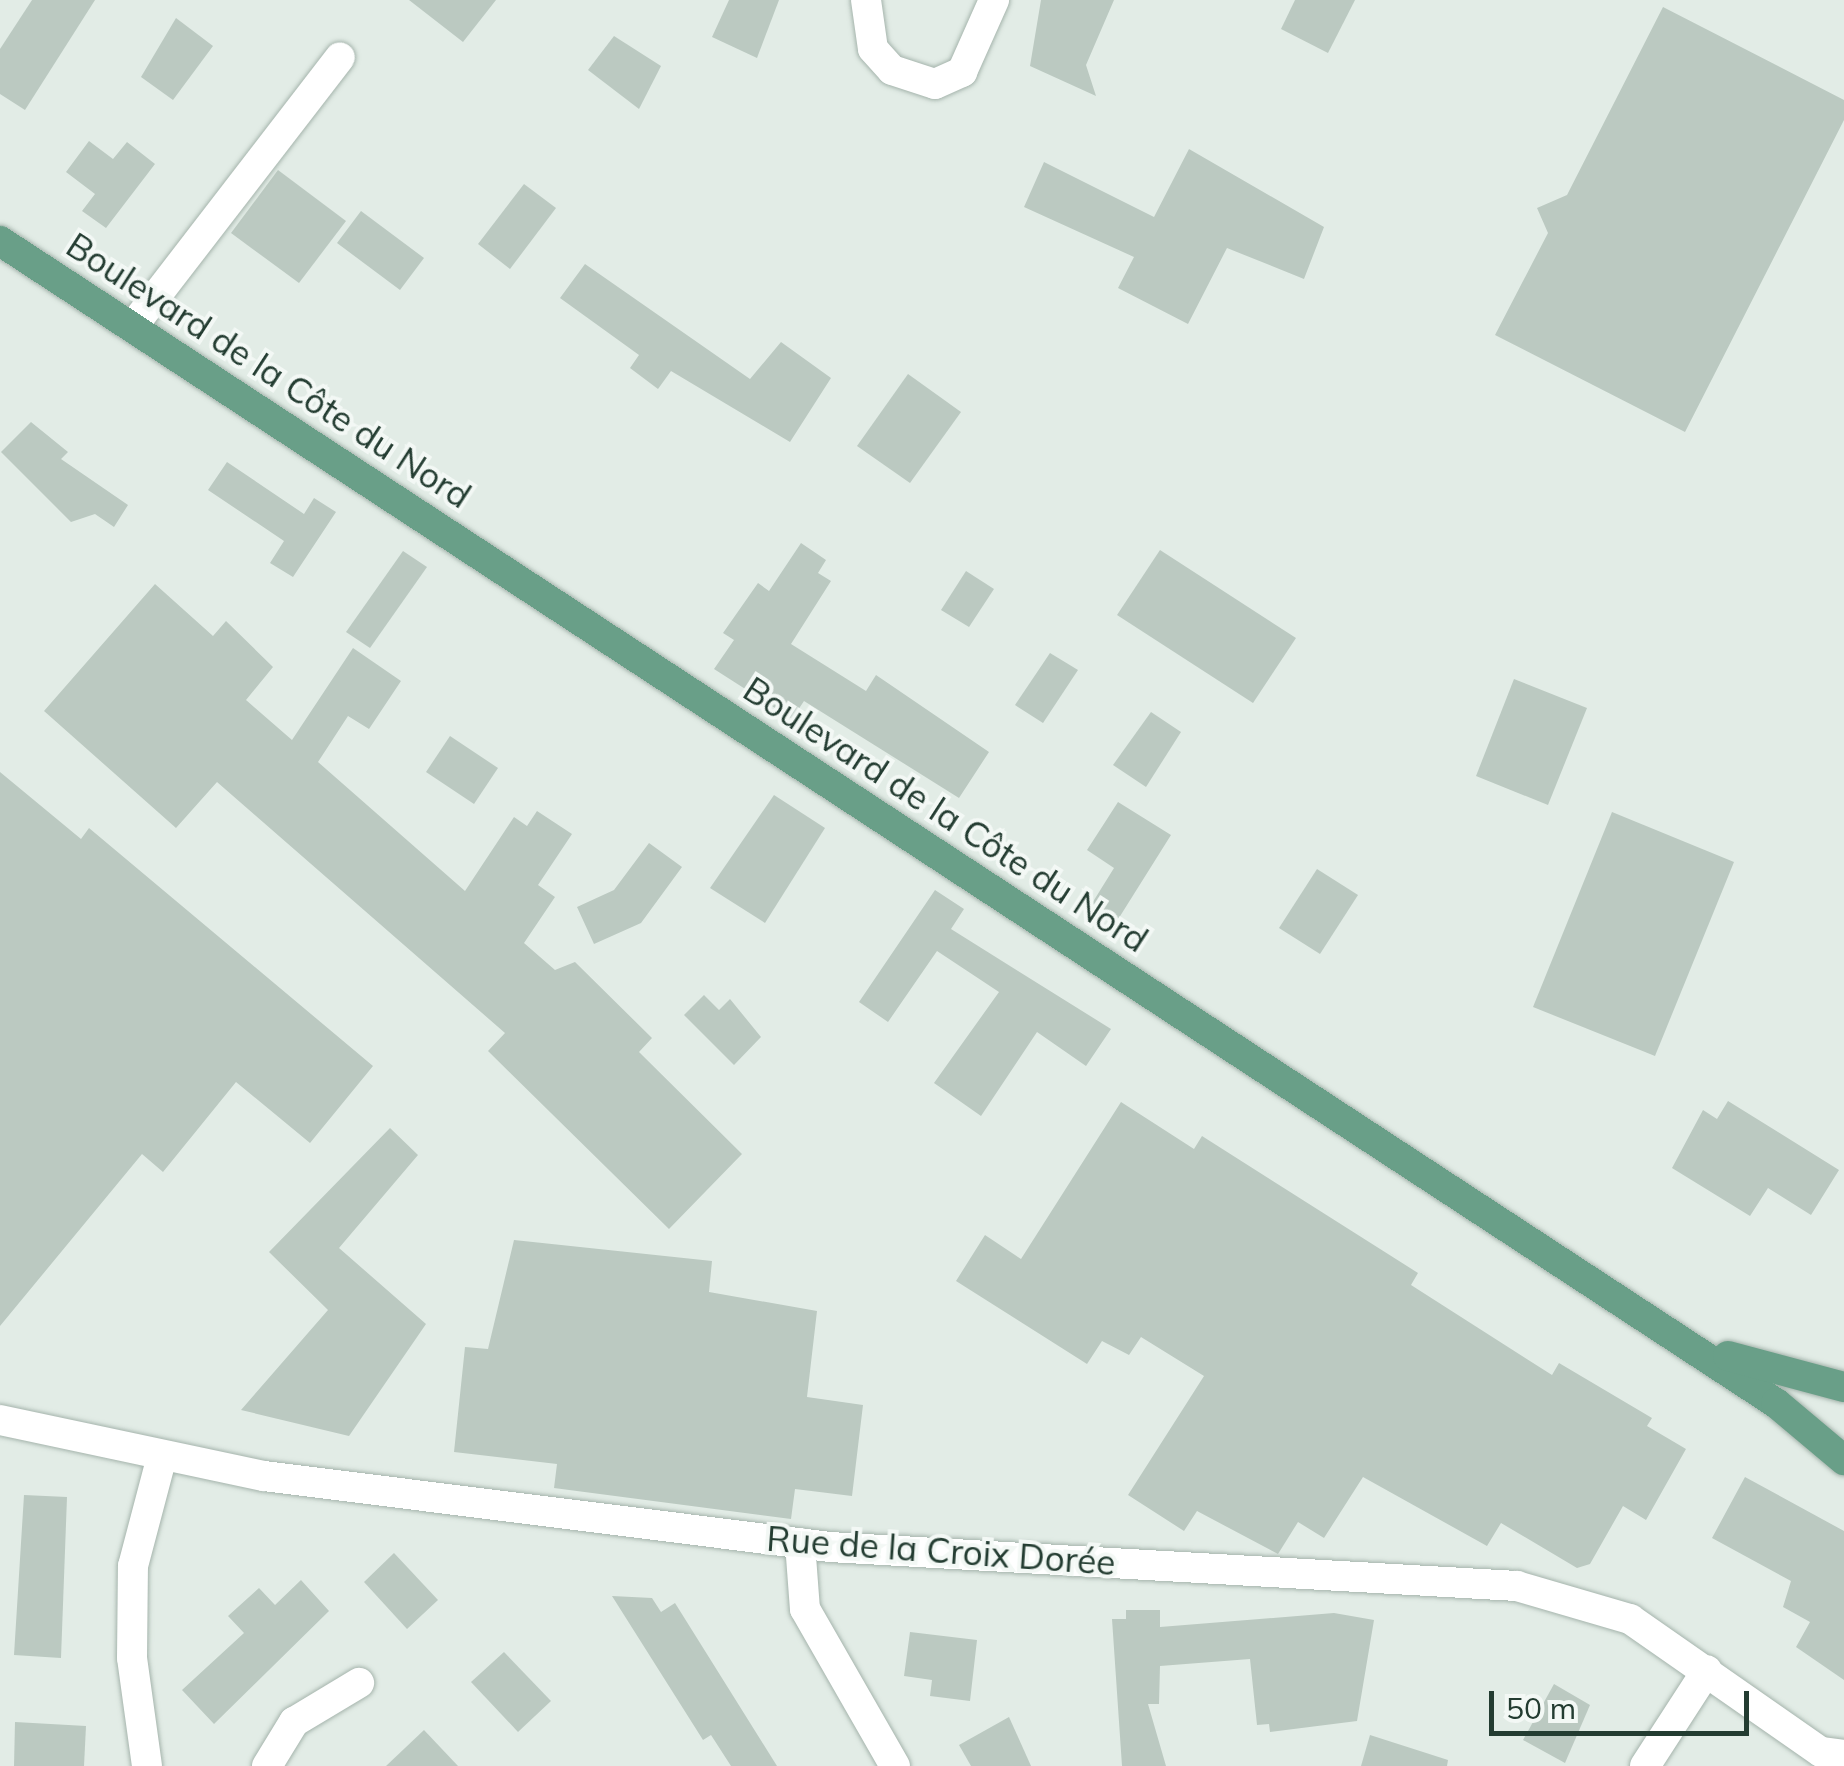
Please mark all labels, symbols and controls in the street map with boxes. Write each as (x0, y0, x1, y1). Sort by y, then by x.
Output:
street label: Boulevard de la Côte du Nord (59, 223, 479, 517)
street label: Boulevard de la Côte du Nord (736, 667, 1156, 961)
street label: Rue de la Croix Dorée (765, 1517, 1117, 1583)
scale bar (1494, 1671, 1754, 1733)
text: 50 m (1506, 1689, 1576, 1727)

